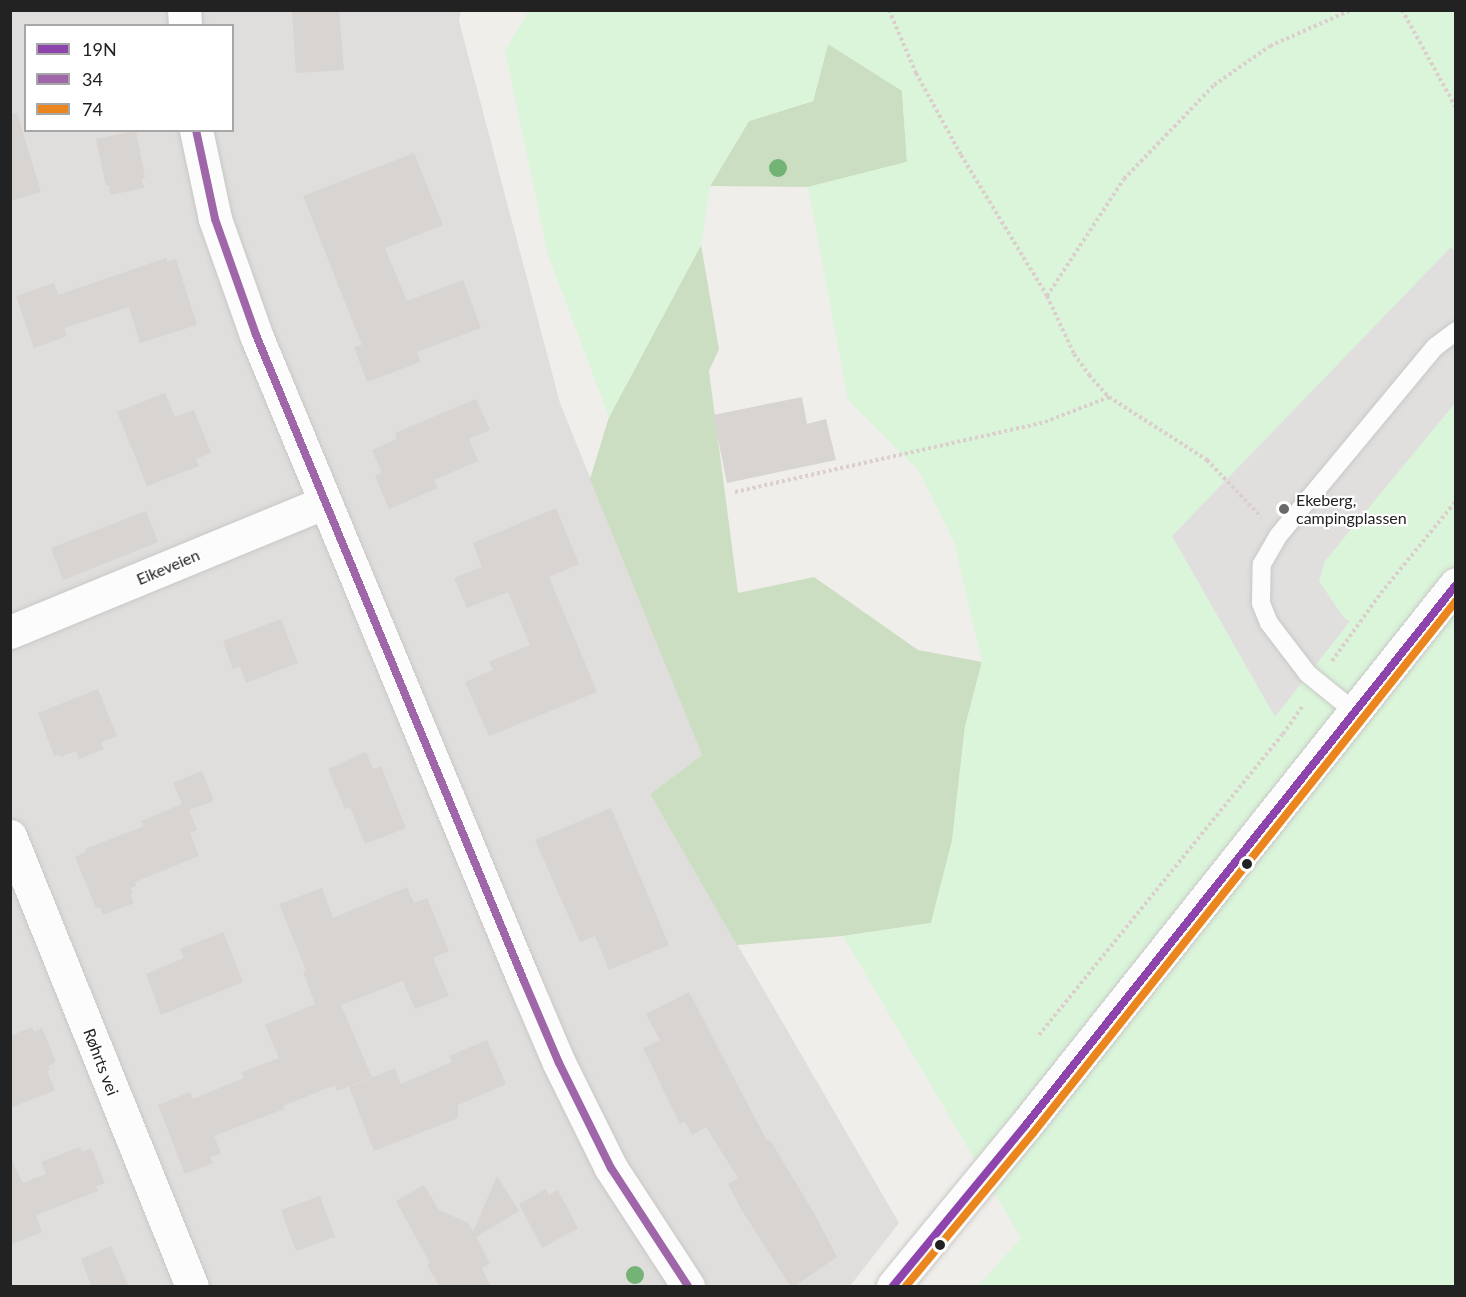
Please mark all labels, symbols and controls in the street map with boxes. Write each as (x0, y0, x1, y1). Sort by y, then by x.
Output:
legend (24, 24, 234, 132)
text: 19N (82, 38, 117, 60)
text: 34 (82, 68, 103, 90)
text: 74 (82, 98, 103, 120)
place label: Ekeberg, campingplassen (1296, 490, 1407, 528)
marker: Ekeberg, campingplassen (1277, 502, 1291, 516)
street label: Eikeveien (134, 545, 202, 589)
unlabelled marker (1241, 858, 1253, 870)
street label: Røhrts vei (79, 1026, 123, 1098)
unlabelled marker (934, 1239, 946, 1251)

